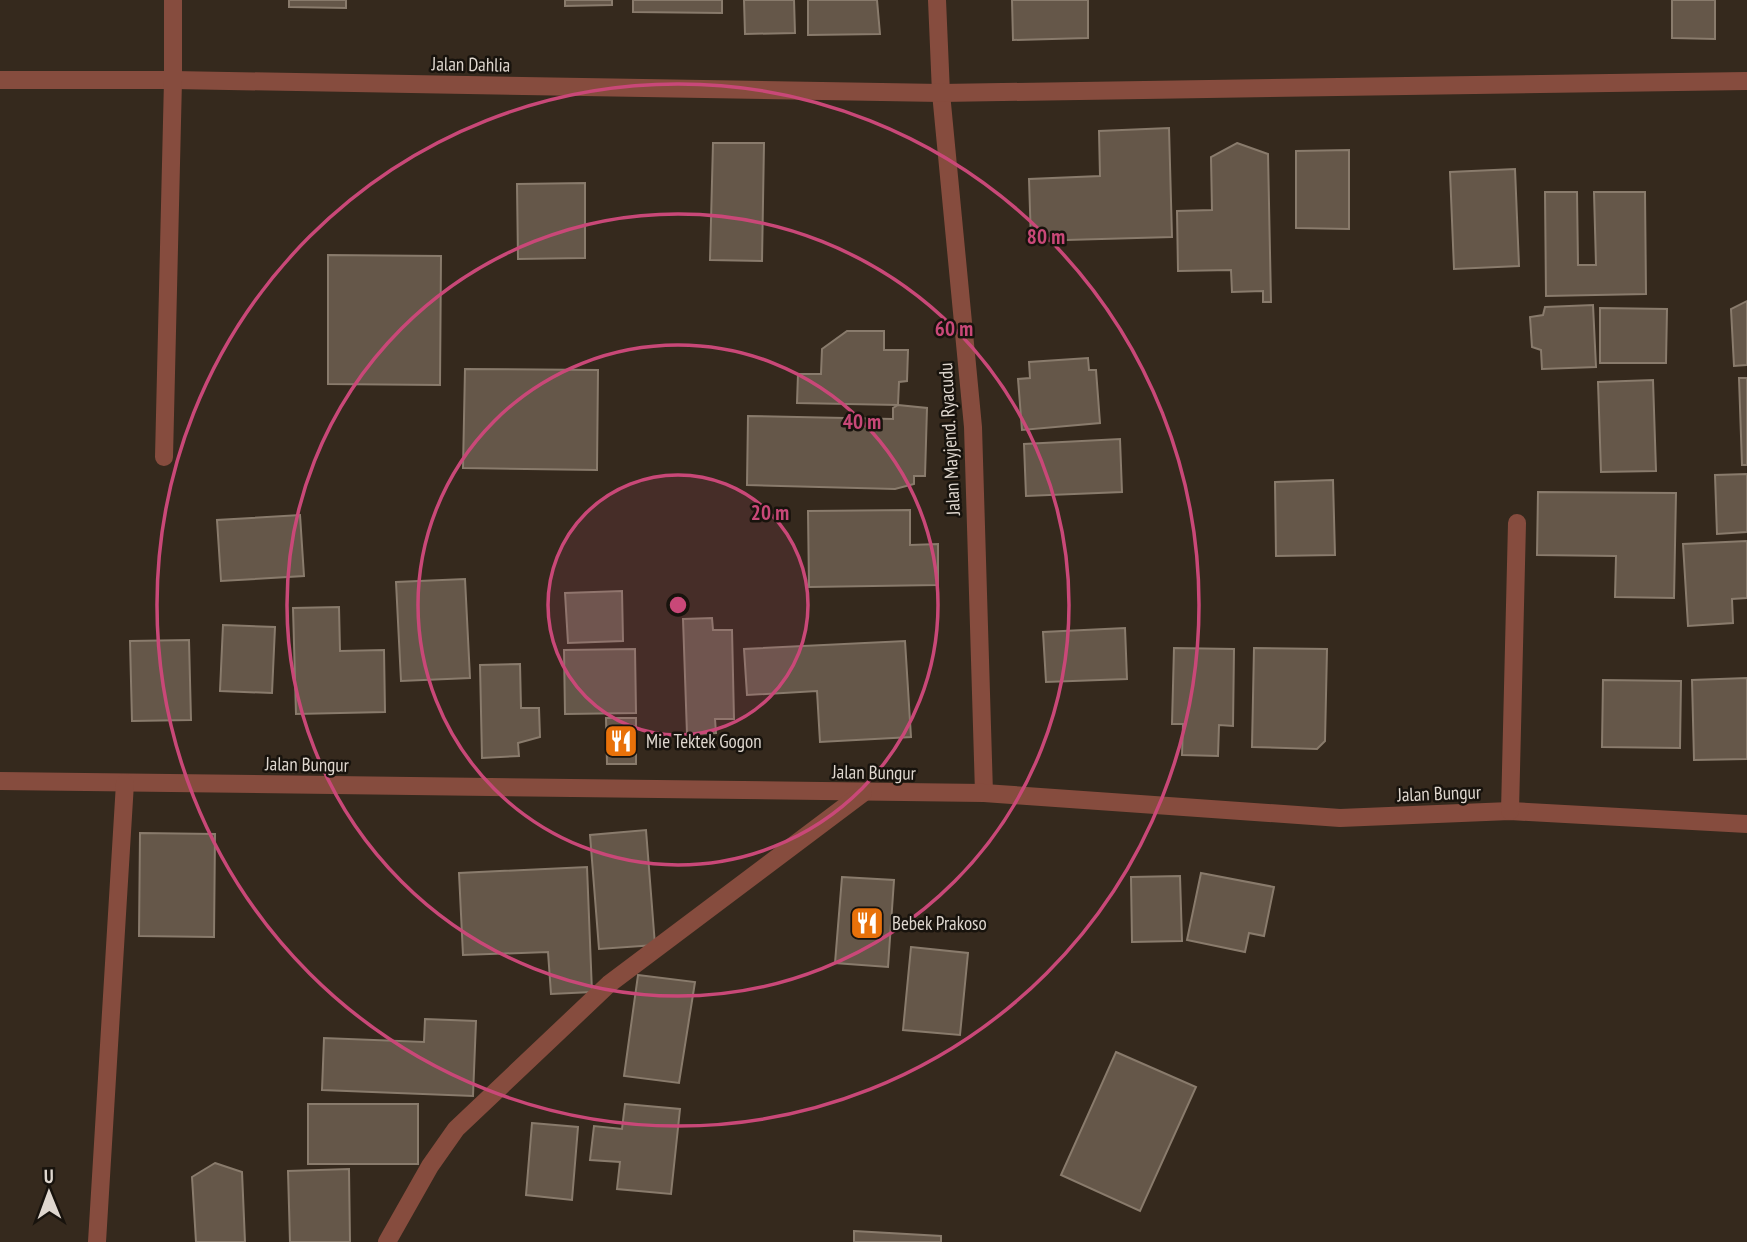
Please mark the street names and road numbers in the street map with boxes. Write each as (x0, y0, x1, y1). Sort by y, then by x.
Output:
street label: Jalan Dahlia (430, 51, 511, 77)
street label: Jalan Mayjend. Ryacudu (933, 362, 965, 517)
street label: Jalan Bungur (264, 751, 350, 777)
street label: Jalan Bungur (831, 759, 917, 785)
street label: Jalan Bungur (1396, 780, 1482, 806)

